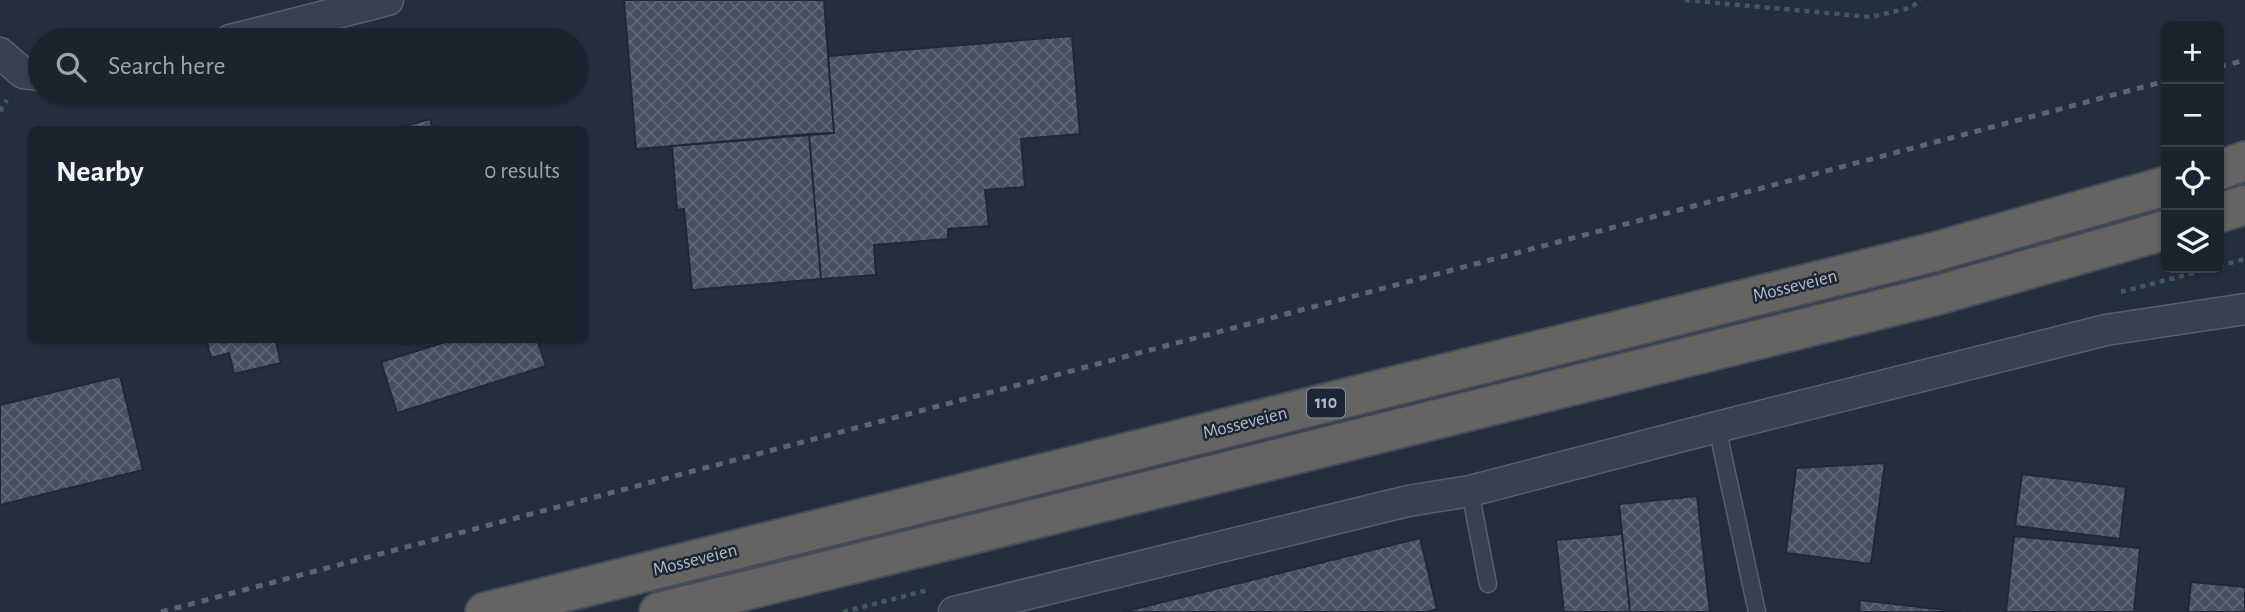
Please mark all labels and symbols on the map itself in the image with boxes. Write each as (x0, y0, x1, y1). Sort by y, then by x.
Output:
street label: Mosseveien (1751, 266, 1839, 306)
road number: 110 (1307, 388, 1345, 418)
street label: Mosseveien (1201, 403, 1289, 443)
street label: Mosseveien (651, 540, 739, 580)

